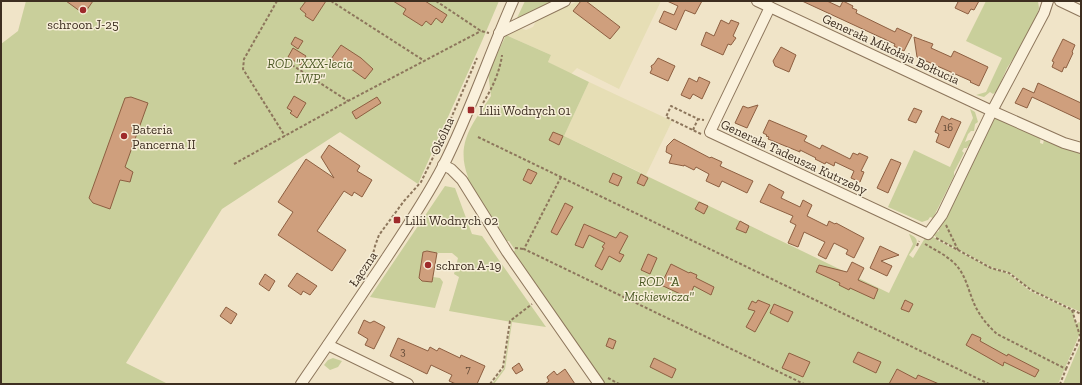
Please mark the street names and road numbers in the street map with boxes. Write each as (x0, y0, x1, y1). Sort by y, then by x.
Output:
street label: Generała Mikołaja Bołtucia (819, 11, 963, 89)
street label: Okólna (427, 114, 457, 157)
street label: Generała Tadeusza Kutrzeby (718, 116, 870, 198)
street label: Łączna (346, 248, 381, 289)

